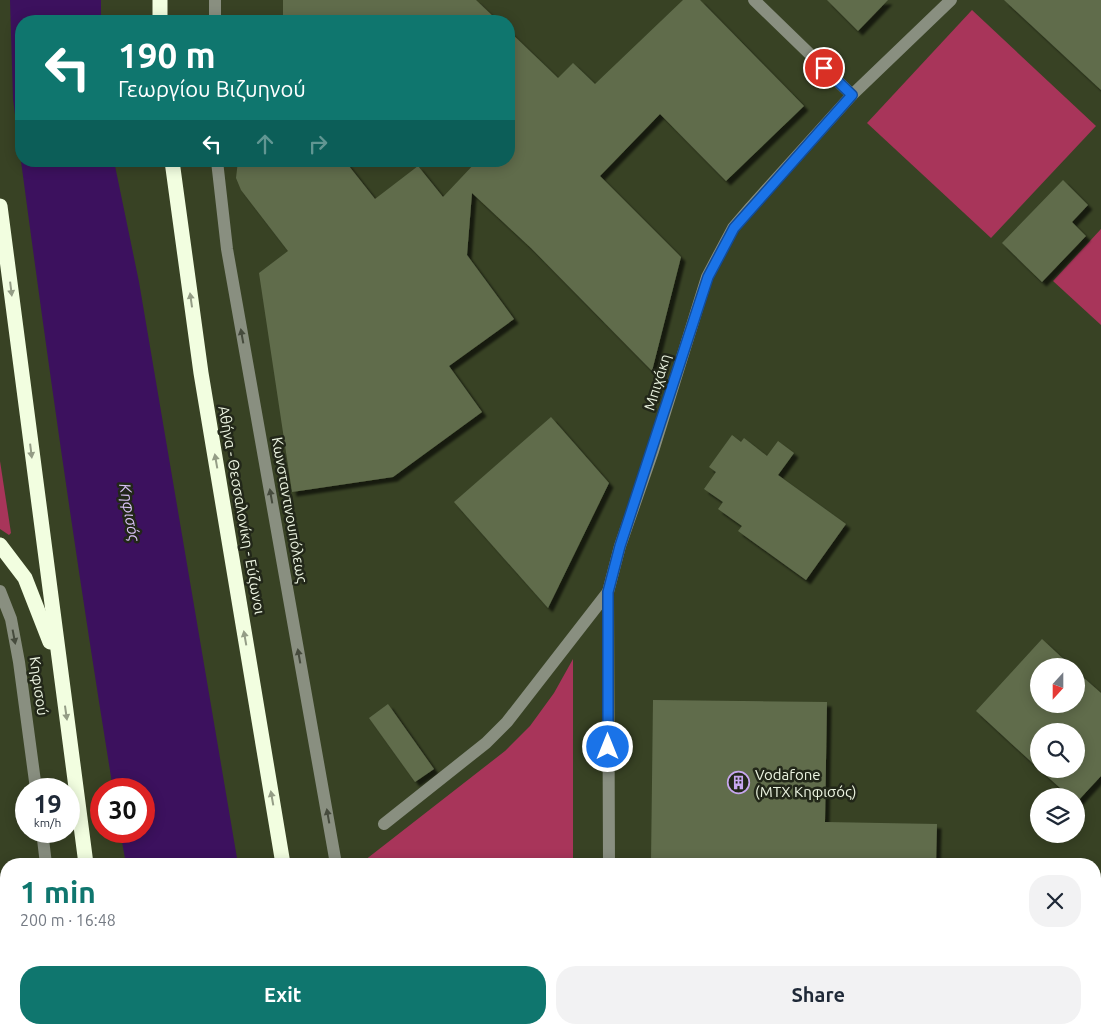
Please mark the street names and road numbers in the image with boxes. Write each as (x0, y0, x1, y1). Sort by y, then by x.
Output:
street label: Μπιχάκη (640, 352, 674, 412)
street label: Αθήνα - Θεσσαλονίκη - Εύζωνοι (215, 404, 269, 616)
street label: Κωνσταντινουπόλεως (269, 436, 311, 585)
street label: Κηφισού (26, 655, 52, 717)

